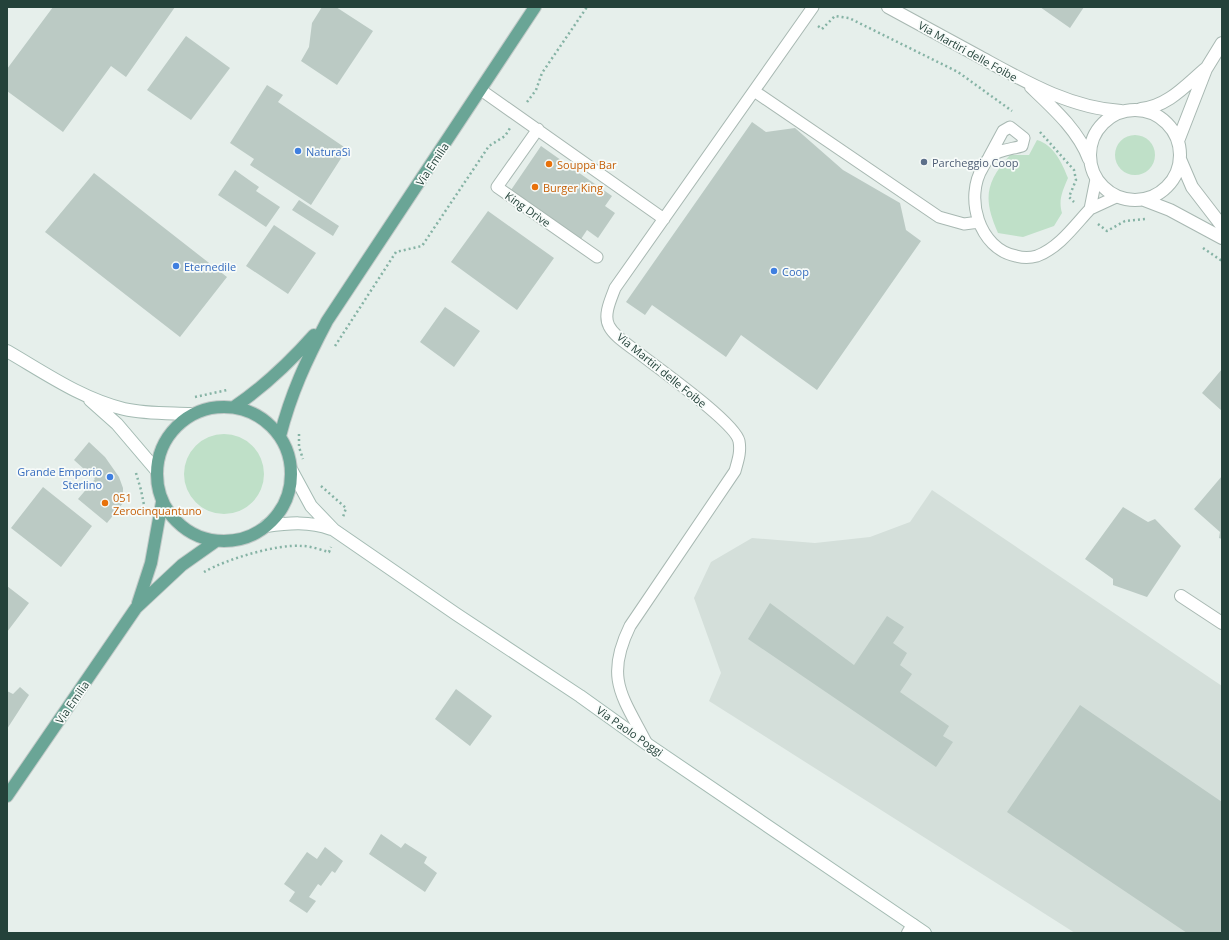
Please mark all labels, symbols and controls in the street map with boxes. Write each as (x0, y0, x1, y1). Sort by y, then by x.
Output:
street label: Via Martiri delle Foibe (916, 18, 1020, 84)
street label: Via Emilia (412, 139, 452, 189)
place label: NaturaSì (306, 144, 351, 159)
marker: NaturaSì (293, 146, 303, 156)
place label: Parcheggio Coop (932, 155, 1019, 170)
place label: Souppa Bar (557, 157, 617, 172)
marker: Parcheggio Coop (919, 157, 929, 167)
marker: Souppa Bar (544, 159, 554, 169)
place label: Burger King (543, 180, 603, 195)
marker: Burger King (530, 182, 540, 192)
street label: King Drive (502, 188, 554, 230)
place label: Eternedile (184, 259, 236, 274)
marker: Eternedile (171, 261, 181, 271)
place label: Coop (782, 264, 809, 279)
marker: Coop (769, 266, 779, 276)
street label: Via Martiri delle Foibe (614, 329, 710, 411)
place label: Grande Emporio Sterlino (17, 464, 102, 492)
marker: Grande Emporio Sterlino (105, 472, 115, 482)
place label: 051 Zerocinquantuno (113, 490, 202, 518)
marker: 051 Zerocinquantuno (100, 498, 110, 508)
street label: Via Emilia (52, 678, 92, 726)
street label: Via Paolo Poggi (594, 703, 666, 759)

